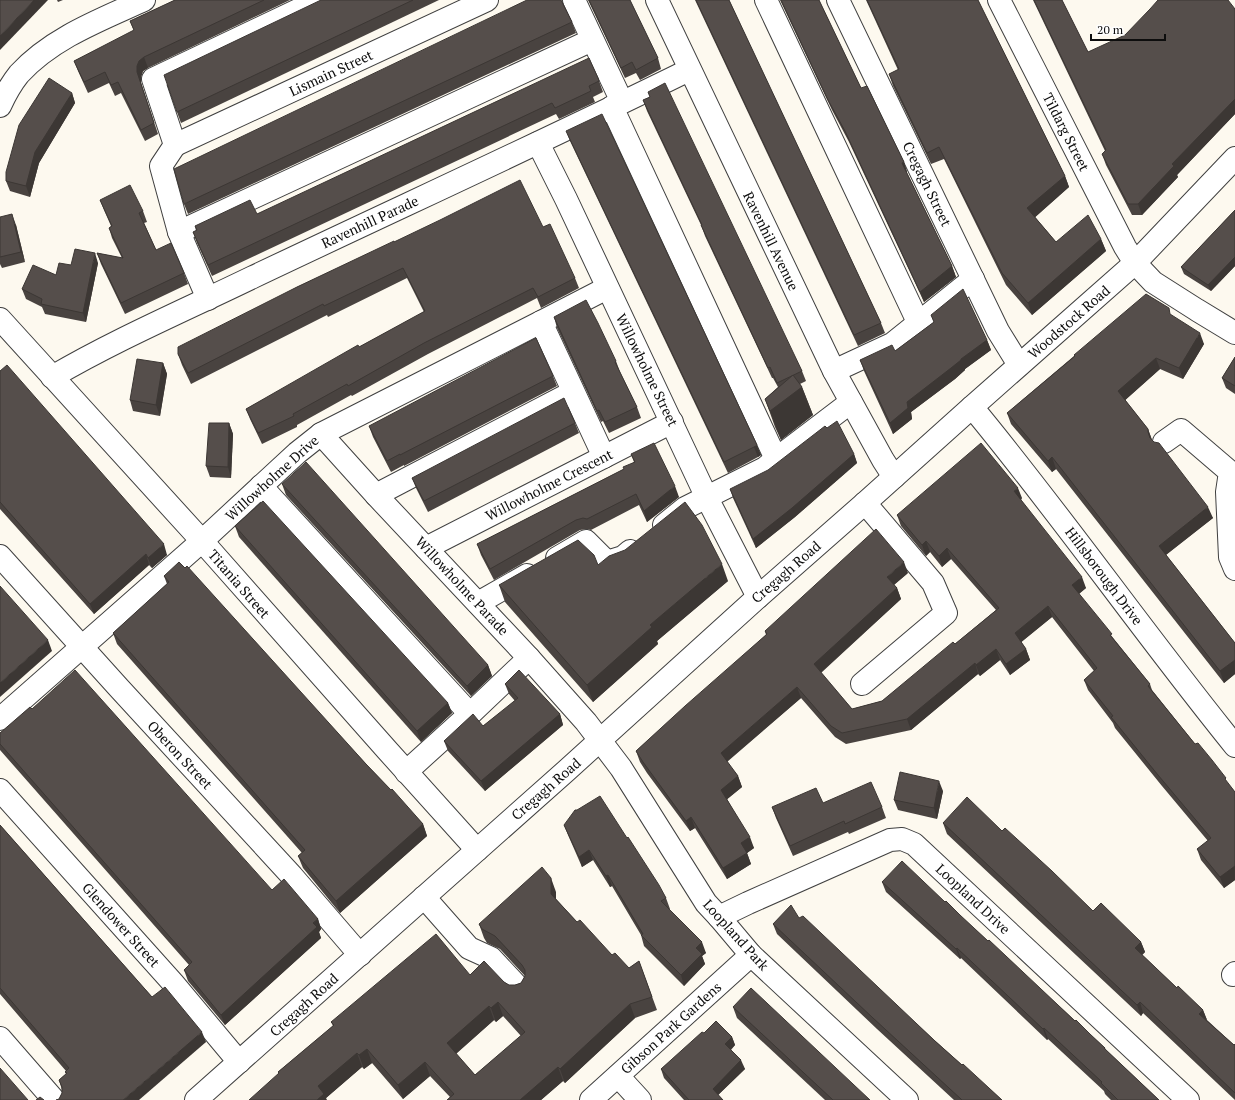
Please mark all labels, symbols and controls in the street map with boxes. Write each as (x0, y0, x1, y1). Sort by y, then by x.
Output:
scale bar (1091, 16, 1165, 42)
text: 20 m (1097, 22, 1124, 37)
street label: Lismain Street (286, 44, 376, 100)
street label: Tildarg Street (1039, 89, 1095, 175)
street label: Cregagh Street (899, 138, 957, 230)
street label: Ravenhill Avenue (739, 188, 804, 293)
street label: Ravenhill Parade (318, 191, 421, 252)
street label: Woodstock Road (1024, 281, 1114, 363)
street label: Willowholme Street (612, 310, 683, 430)
street label: Willowholme Drive (221, 431, 322, 525)
street label: Willowholme Crescent (482, 444, 616, 525)
street label: Hillsborough Drive (1061, 523, 1147, 628)
street label: Willowholme Parade (411, 532, 513, 639)
street label: Cregagh Road (747, 536, 825, 607)
street label: Titania Street (204, 545, 275, 623)
street label: Oberon Street (144, 716, 218, 794)
street label: Cregagh Road (507, 753, 585, 824)
street label: Loopland Drive (932, 859, 1015, 938)
street label: Glendower Street (78, 878, 165, 972)
street label: Loopland Park (699, 895, 774, 975)
street label: Cregagh Road (265, 969, 342, 1040)
street label: Gibson Park Gardens (616, 977, 725, 1078)

